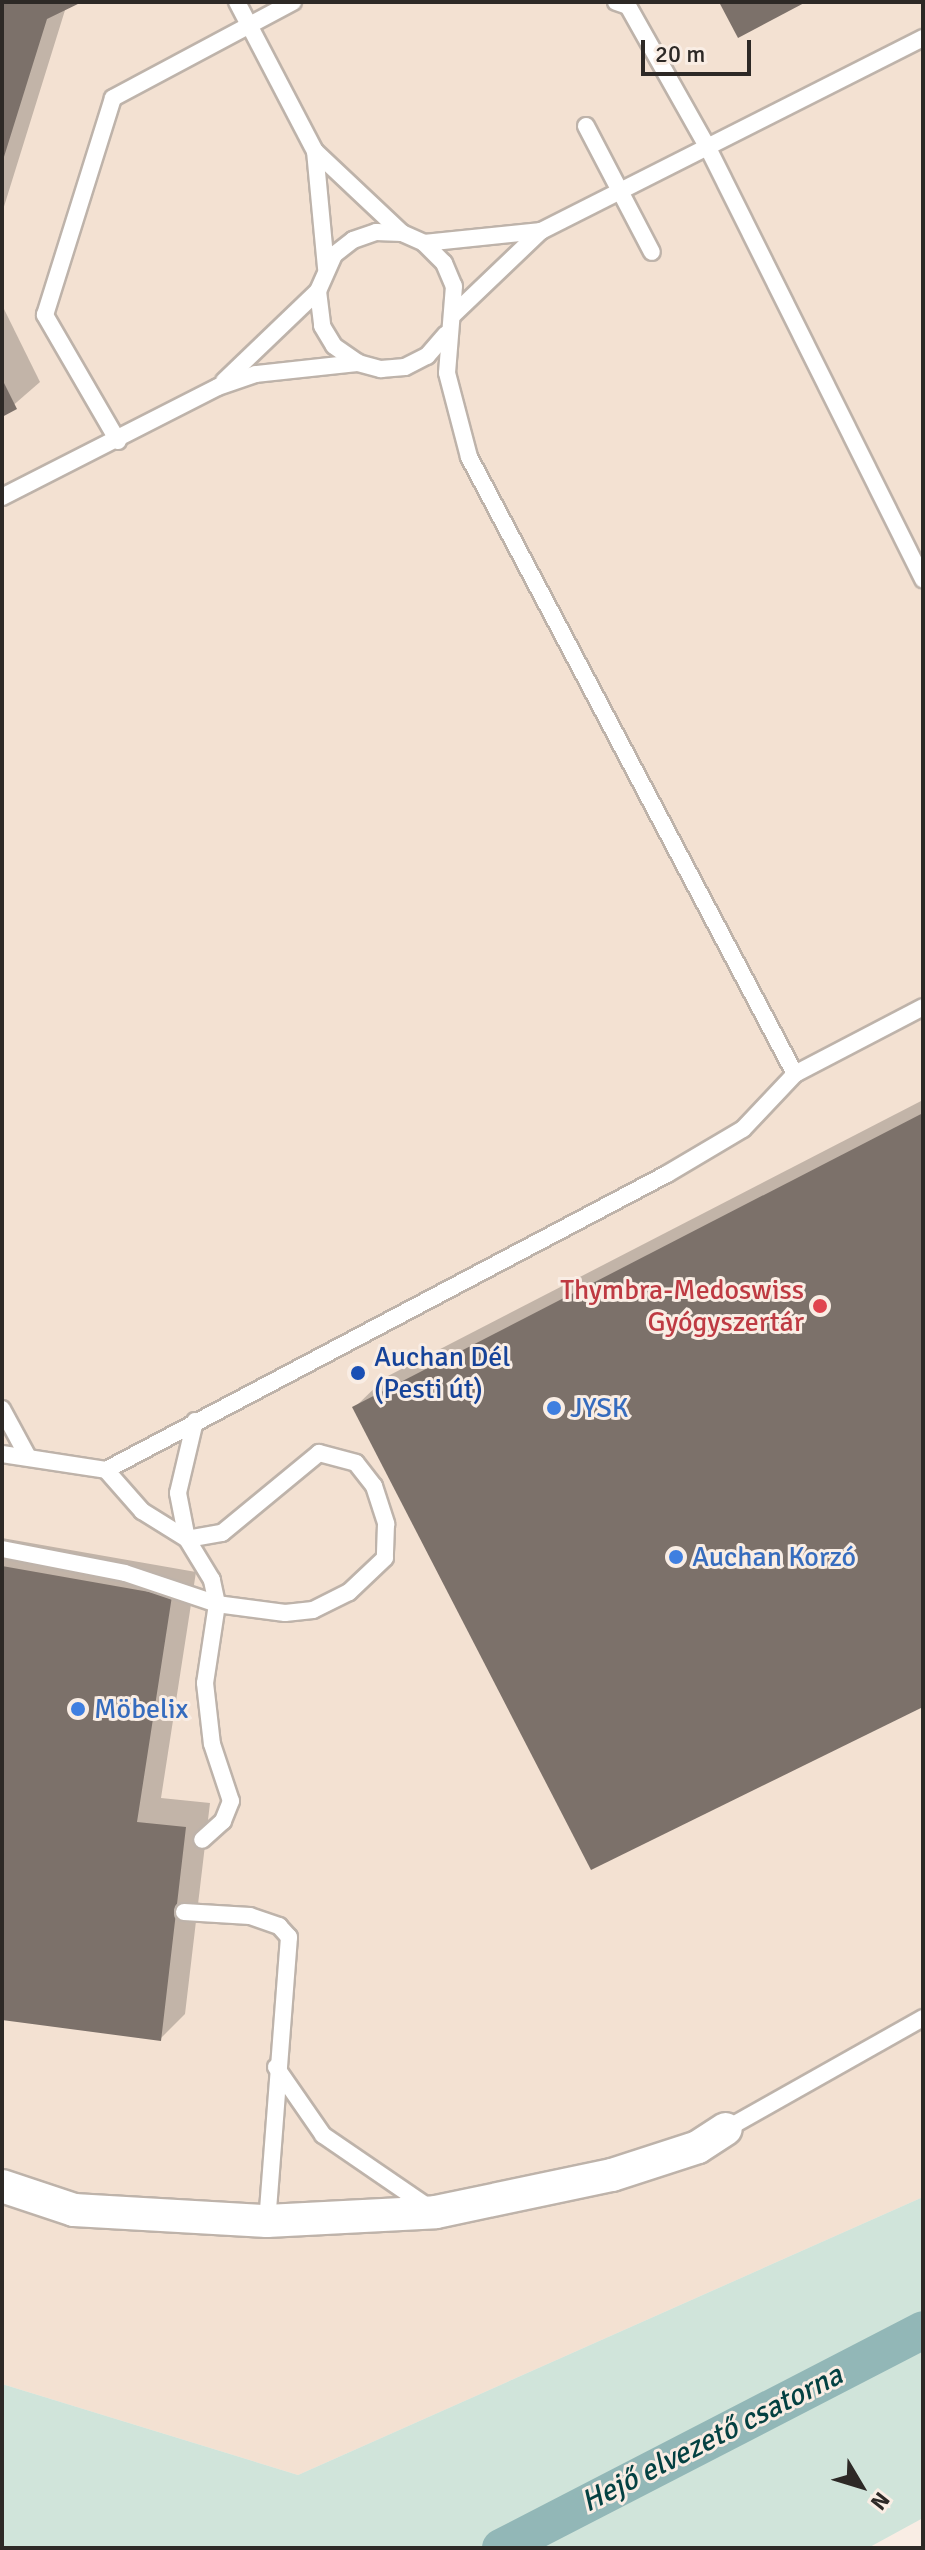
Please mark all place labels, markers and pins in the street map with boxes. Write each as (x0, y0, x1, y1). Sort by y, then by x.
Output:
place label: Thymbra-Medoswiss Gyógyszertár (560, 1273, 804, 1339)
marker: Thymbra-Medoswiss Gyógyszertár (811, 1297, 829, 1315)
place label: Auchan Dél (Pesti út) (374, 1340, 511, 1406)
marker: Auchan Dél (Pesti út) (349, 1364, 367, 1382)
place label: JYSK (570, 1391, 628, 1425)
marker: JYSK (545, 1399, 563, 1417)
place label: Auchan Korzó (692, 1540, 856, 1574)
marker: Auchan Korzó (667, 1548, 685, 1566)
place label: Möbelix (94, 1692, 188, 1726)
marker: Möbelix (69, 1700, 87, 1718)

